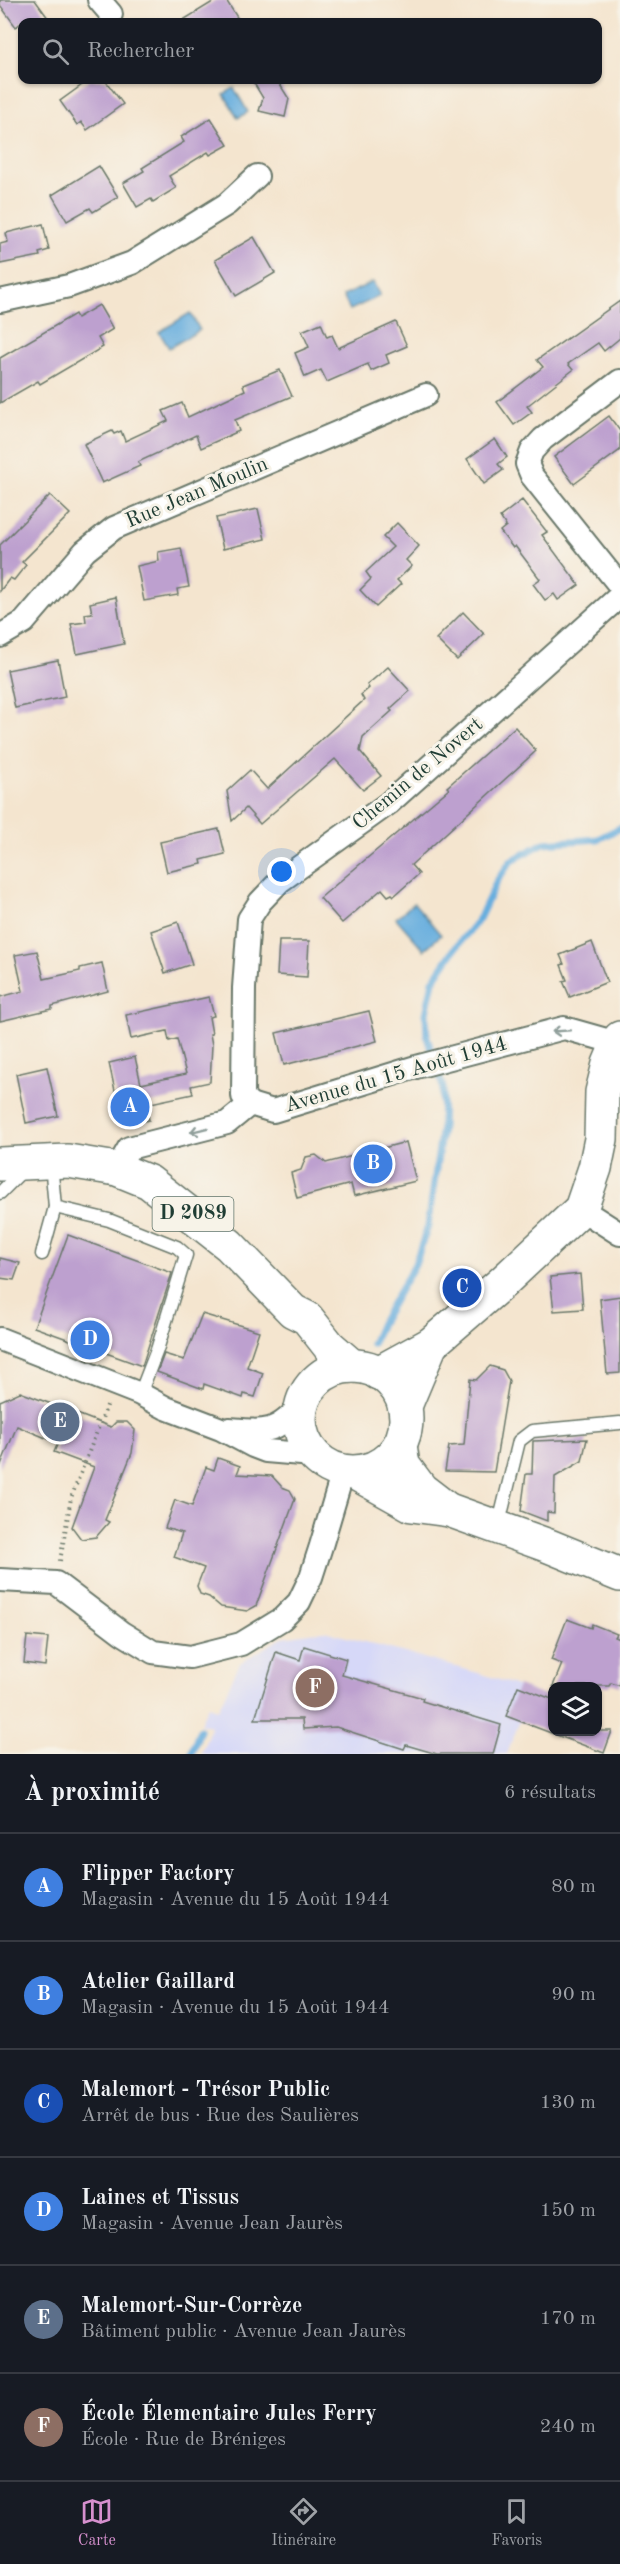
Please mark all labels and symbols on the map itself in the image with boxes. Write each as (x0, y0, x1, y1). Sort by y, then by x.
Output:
street label: Rue Jean Moulin (123, 454, 271, 532)
street label: Chemin de Novert (349, 714, 487, 834)
your location (267, 857, 296, 886)
one-way arrow (552, 1025, 571, 1036)
street label: Avenue du 15 Août 1944 (282, 1033, 510, 1117)
pin: A (110, 1084, 150, 1130)
one-way arrow (190, 1125, 209, 1136)
pin: B (354, 1142, 392, 1186)
road number: D 2089 (152, 1197, 234, 1231)
pin: C (442, 1266, 482, 1310)
pin: D (70, 1318, 110, 1362)
pin: E (40, 1400, 80, 1444)
pin: F (296, 1666, 334, 1710)

